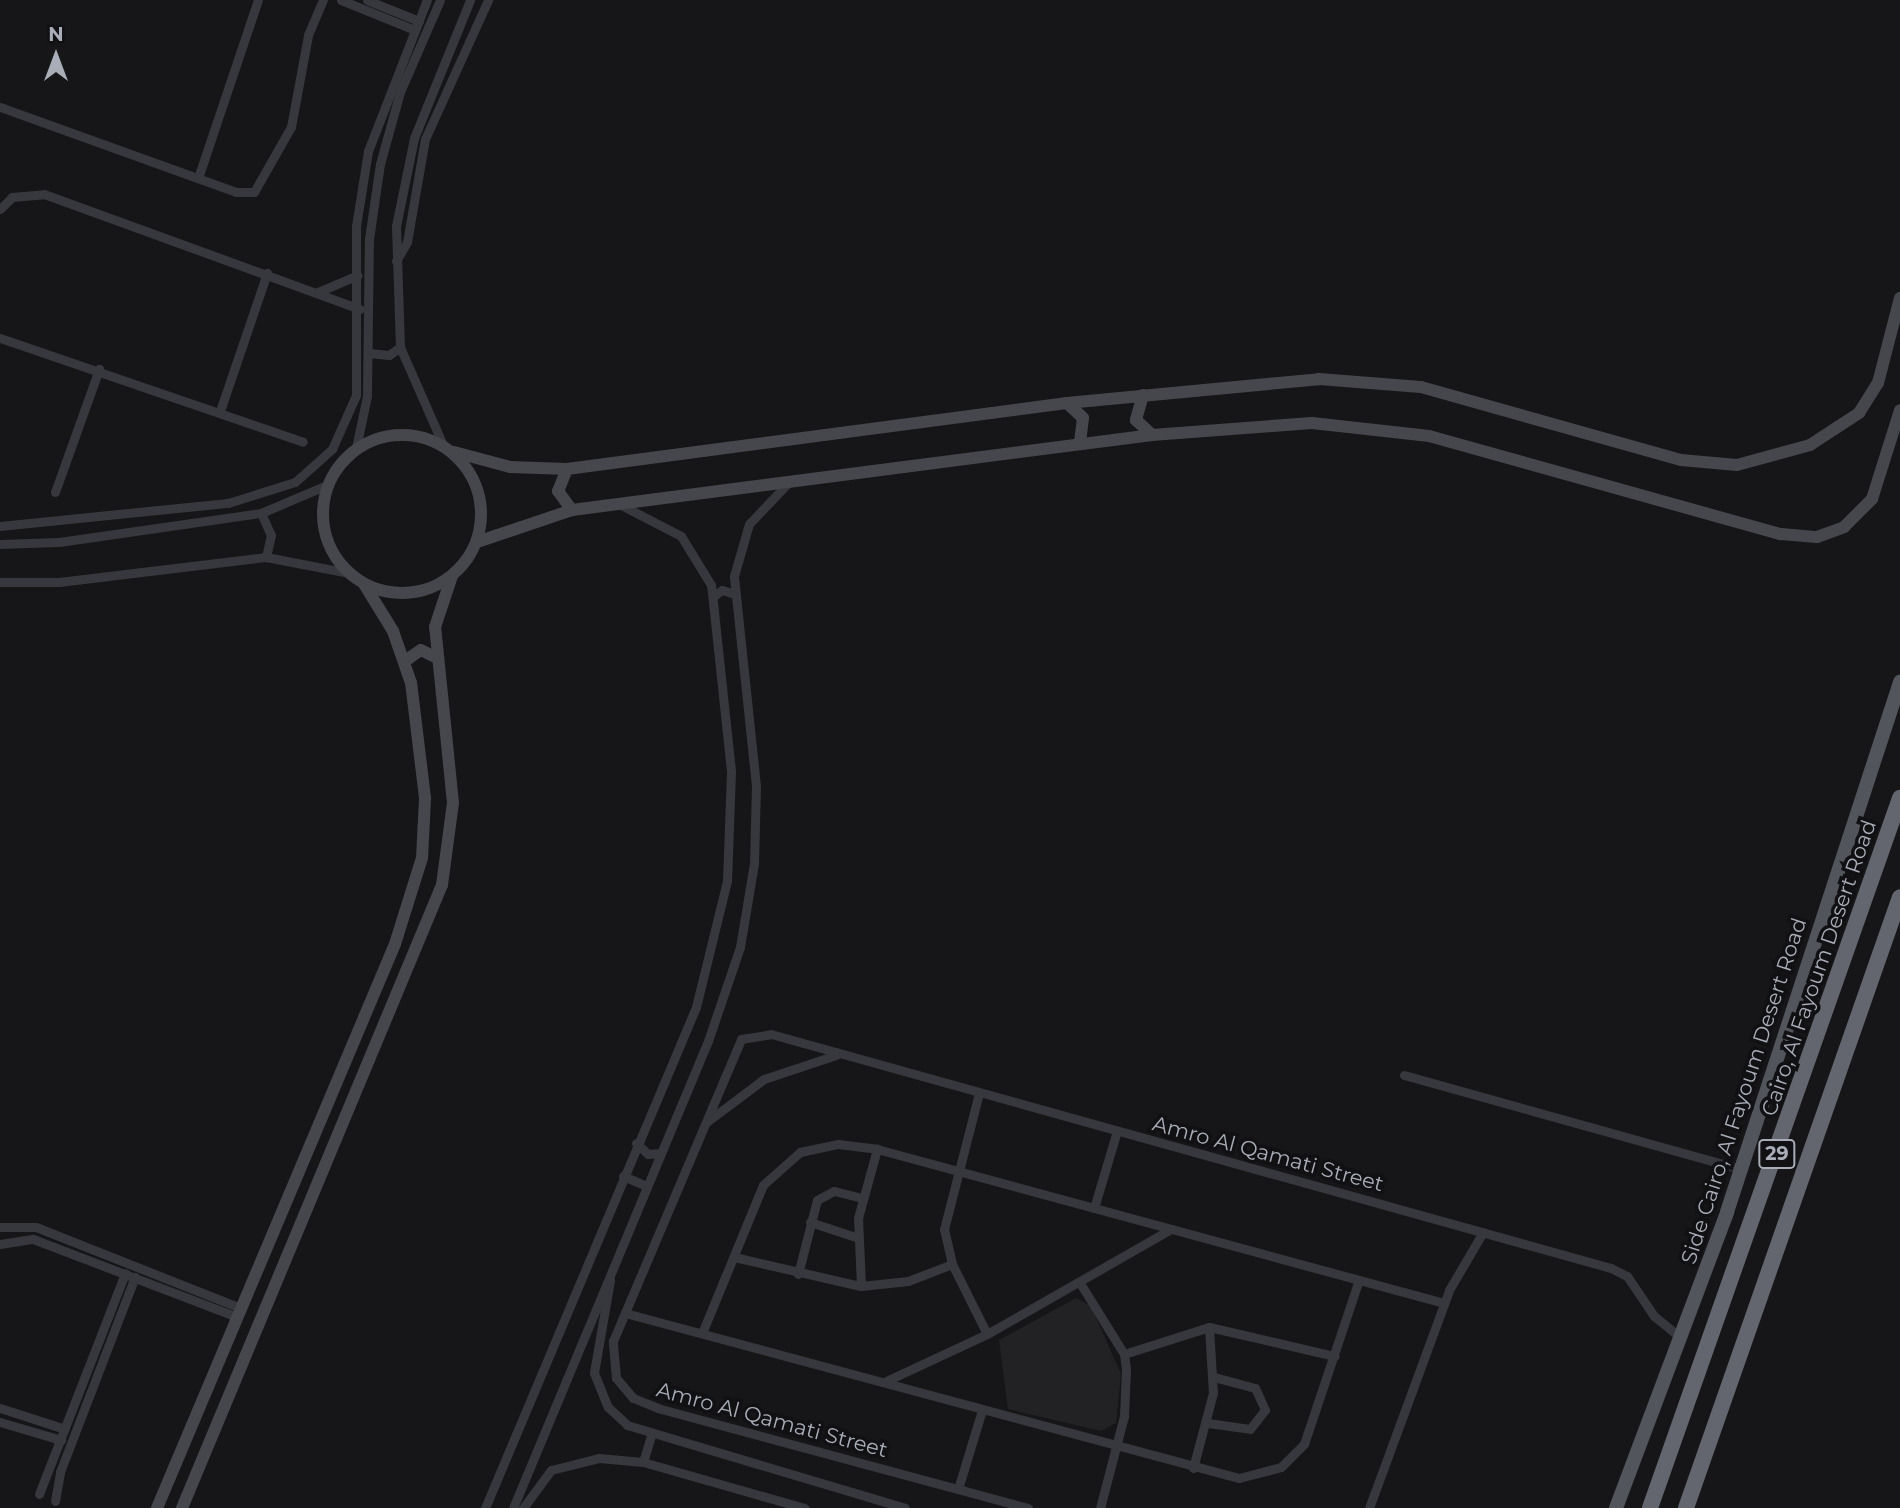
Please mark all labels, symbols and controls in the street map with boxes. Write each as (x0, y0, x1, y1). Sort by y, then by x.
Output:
north arrow (21, 21, 91, 91)
text: N (48, 23, 64, 46)
street label: Cairo, Al Fayoum Desert Road (1756, 817, 1882, 1119)
street label: Side Cairo, Al Fayoum Desert Road (1676, 915, 1812, 1267)
street label: Amro Al Qamati Street (1150, 1111, 1386, 1197)
road number: 29 (1758, 1138, 1796, 1170)
street label: Amro Al Qamati Street (654, 1377, 890, 1463)

